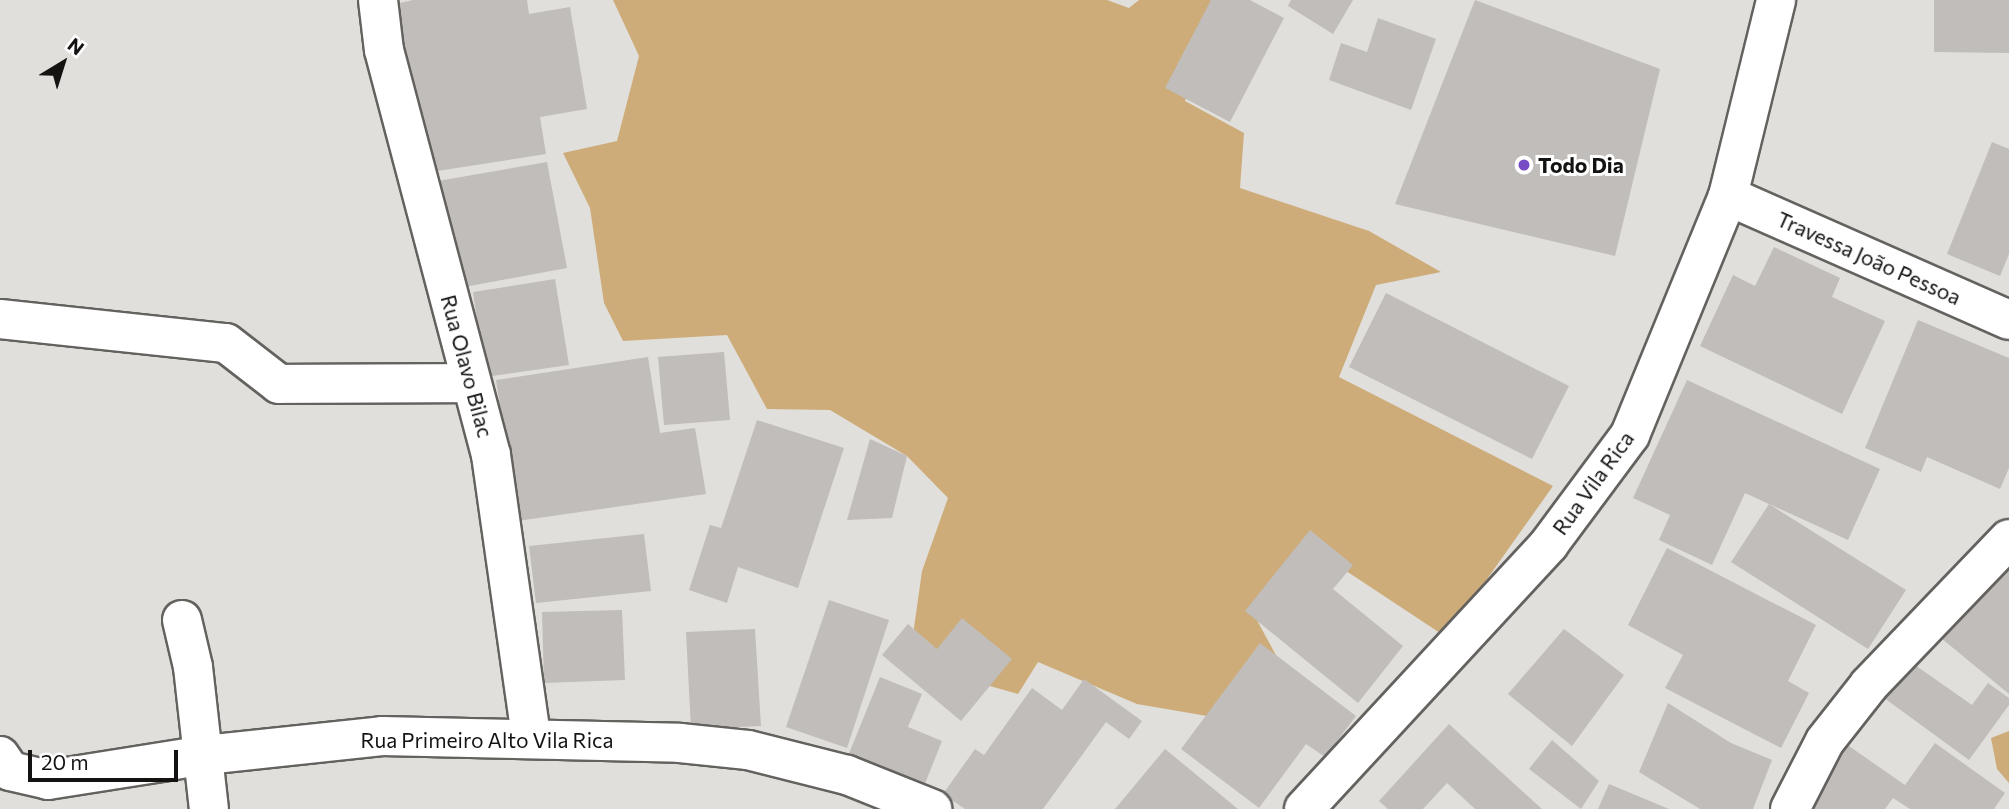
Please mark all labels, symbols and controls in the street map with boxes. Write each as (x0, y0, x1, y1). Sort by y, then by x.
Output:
north arrow (28, 28, 98, 98)
text: N (64, 33, 89, 60)
place label: Todo Dia (1538, 152, 1624, 178)
marker: Todo Dia (1516, 157, 1532, 173)
street label: Travessa João Pessoa (1773, 206, 1965, 310)
street label: Rua Olavo Bilac (436, 292, 498, 440)
street label: Rua Vila Rica (1547, 426, 1639, 540)
street label: Rua Primeiro Alto Vila Rica (361, 727, 613, 753)
scale bar (32, 736, 182, 780)
text: 20 m (41, 749, 89, 774)

